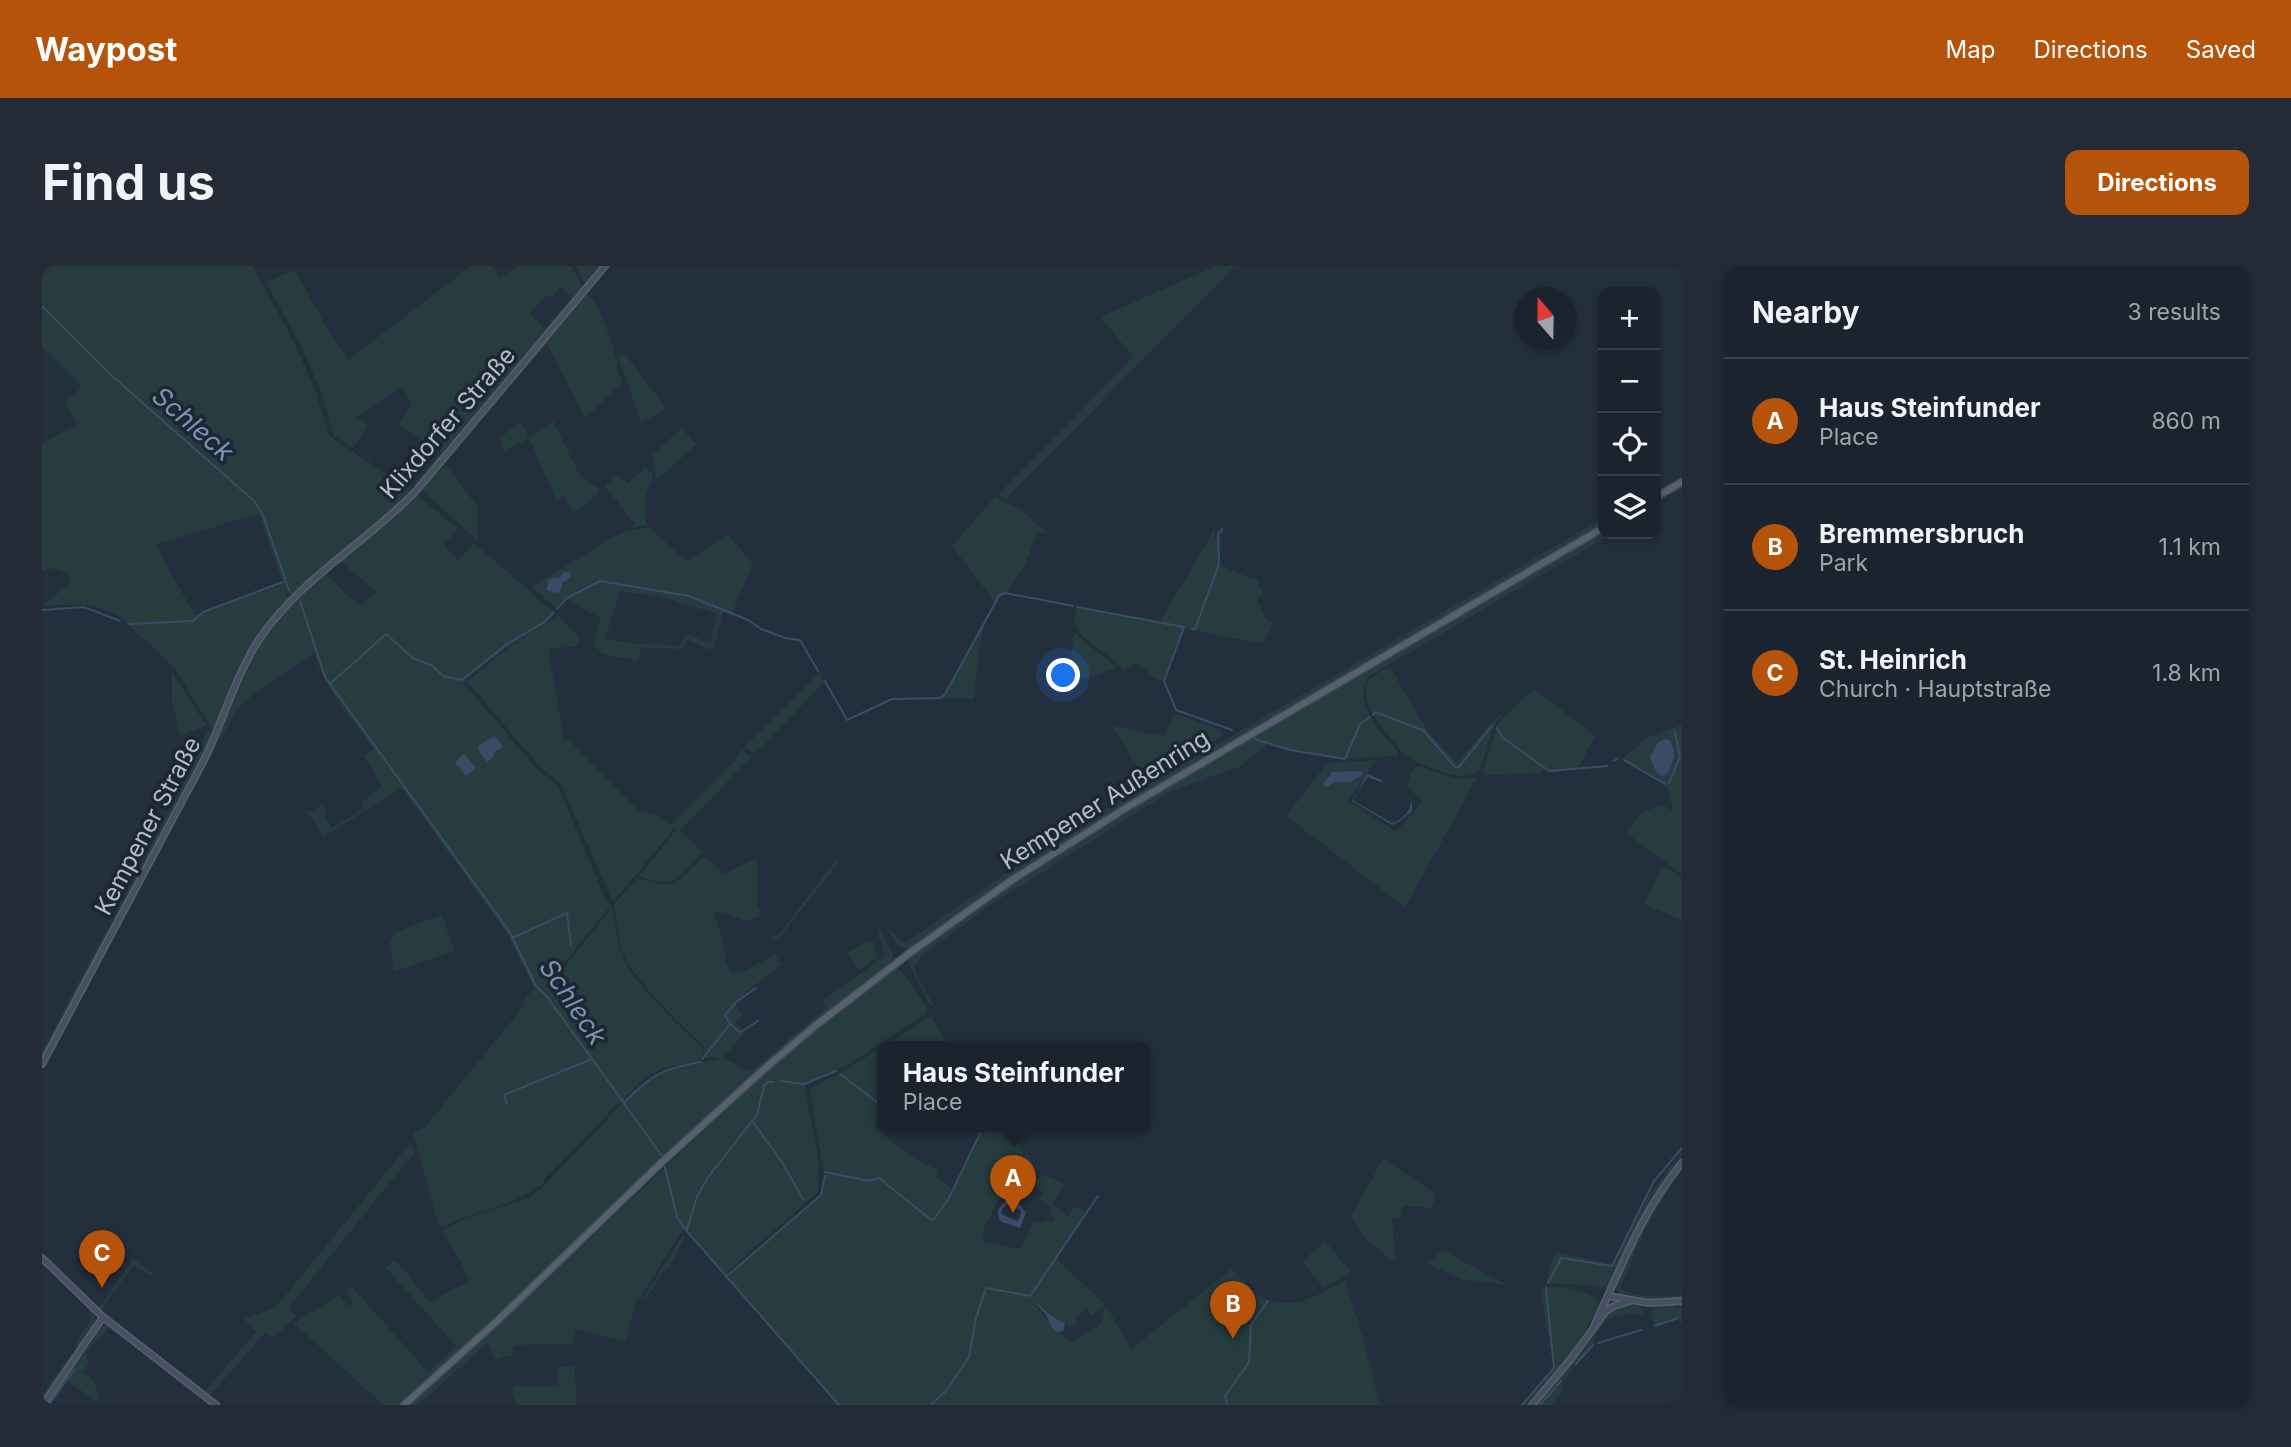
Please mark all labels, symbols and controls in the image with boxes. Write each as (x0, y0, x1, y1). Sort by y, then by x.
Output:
text: Waypost (35, 29, 177, 69)
text: Map (1946, 35, 1995, 64)
text: Directions (2033, 35, 2148, 64)
text: Saved (2186, 35, 2256, 64)
button: Directions (2065, 150, 2249, 215)
text: Find us (42, 153, 215, 212)
north arrow (1514, 287, 1577, 350)
map controls (1598, 287, 1661, 539)
button: + (1598, 287, 1661, 350)
text: Nearby (1752, 294, 1860, 330)
text: 3 results (2128, 298, 2221, 326)
street label: Klixdorfer Straße (374, 341, 521, 504)
button: − (1598, 350, 1661, 413)
water label: Schleck (146, 380, 241, 468)
text: Haus Steinfunder (1819, 392, 2041, 423)
text: A (1766, 407, 1784, 435)
text: 860 m (2151, 407, 2221, 435)
button: locate (1598, 413, 1661, 476)
text: Place (1819, 423, 1879, 451)
button: layers (1598, 476, 1661, 539)
text: Bremmersbruch (1819, 518, 2024, 549)
text: B (1767, 533, 1783, 561)
text: 1.1 km (2158, 533, 2221, 561)
text: Park (1819, 549, 1868, 577)
text: St. Heinrich (1819, 644, 1967, 675)
your location (1046, 658, 1080, 692)
text: C (1766, 659, 1784, 687)
text: 1.8 km (2152, 659, 2221, 687)
text: Church · Hauptstraße (1819, 675, 2051, 703)
street label: Kempener Außenring (995, 724, 1214, 876)
street label: Kempener Straße (88, 732, 207, 920)
water label: Schleck (533, 953, 614, 1051)
popup (877, 1041, 1150, 1132)
text: Haus Steinfunder (903, 1057, 1124, 1088)
text: Place (903, 1088, 962, 1116)
pin: A (990, 1155, 1036, 1213)
pin: C (79, 1230, 125, 1288)
pin: B (1210, 1281, 1256, 1339)

